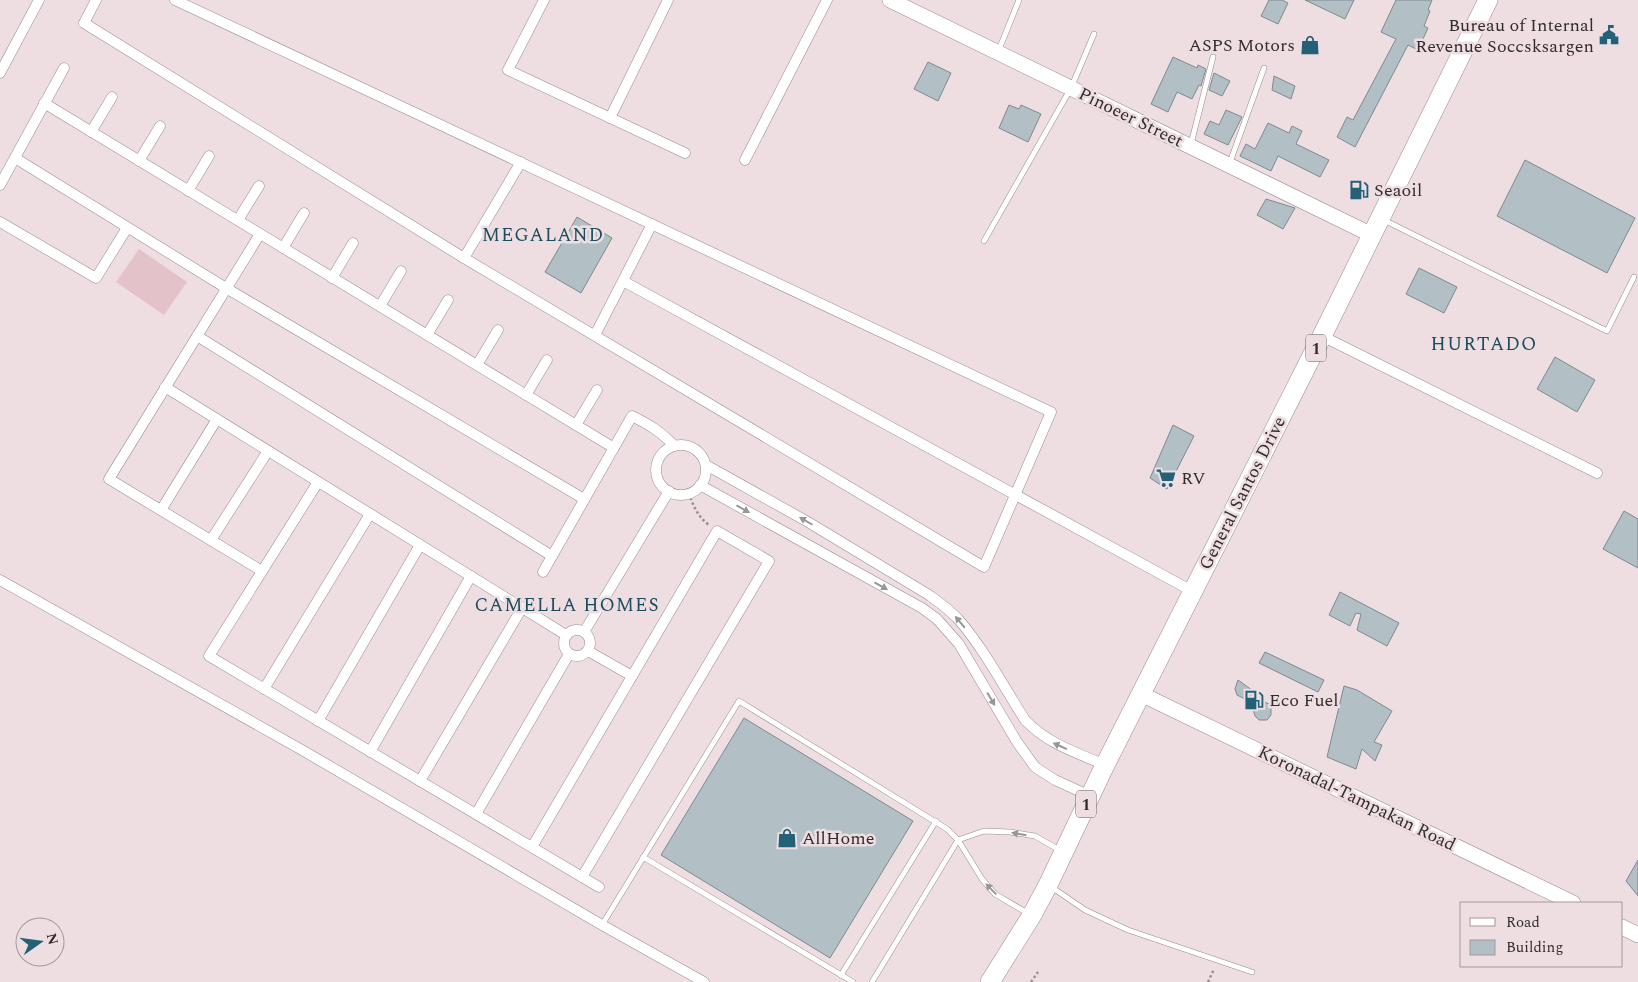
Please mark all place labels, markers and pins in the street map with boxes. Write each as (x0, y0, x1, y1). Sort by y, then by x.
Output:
place label: Bureau of Internal Revenue Soccsksargen (1415, 12, 1594, 60)
public building icon: Bureau of Internal Revenue Soccsksargen (1598, 24, 1620, 46)
place label: ASPS Motors (1188, 32, 1295, 59)
shop icon: ASPS Motors (1299, 34, 1321, 56)
place label: Seaoil (1374, 177, 1422, 204)
fuel station icon: Seaoil (1348, 179, 1370, 201)
place label: RV (1181, 465, 1206, 492)
supermarket icon: RV (1155, 467, 1177, 489)
place label: Eco Fuel (1269, 687, 1339, 714)
fuel station icon: Eco Fuel (1243, 689, 1265, 711)
place label: AllHome (802, 825, 874, 852)
shop icon: AllHome (776, 827, 798, 849)

